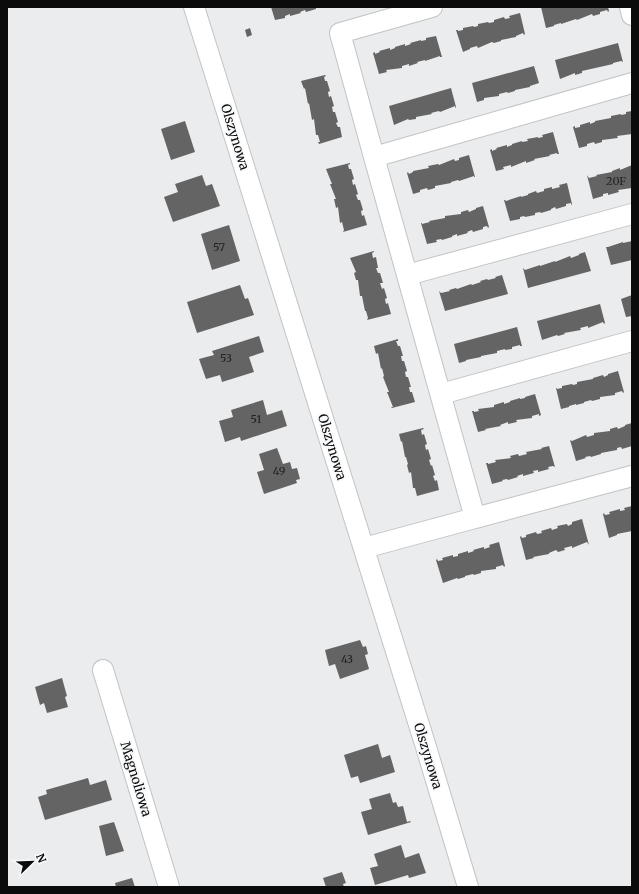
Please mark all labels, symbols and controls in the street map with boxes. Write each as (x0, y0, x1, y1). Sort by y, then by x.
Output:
street label: Olszynowa (217, 102, 253, 172)
house number: 20F (606, 174, 626, 188)
house number: 57 (213, 240, 225, 254)
house number: 53 (220, 351, 232, 365)
house number: 51 (251, 412, 261, 426)
street label: Olszynowa (314, 412, 350, 482)
house number: 49 (273, 464, 286, 478)
house number: 43 (341, 652, 353, 666)
street label: Olszynowa (410, 721, 446, 791)
street label: Magnoliowa (117, 739, 155, 819)
north arrow (12, 842, 52, 882)
text: N (33, 851, 49, 865)

